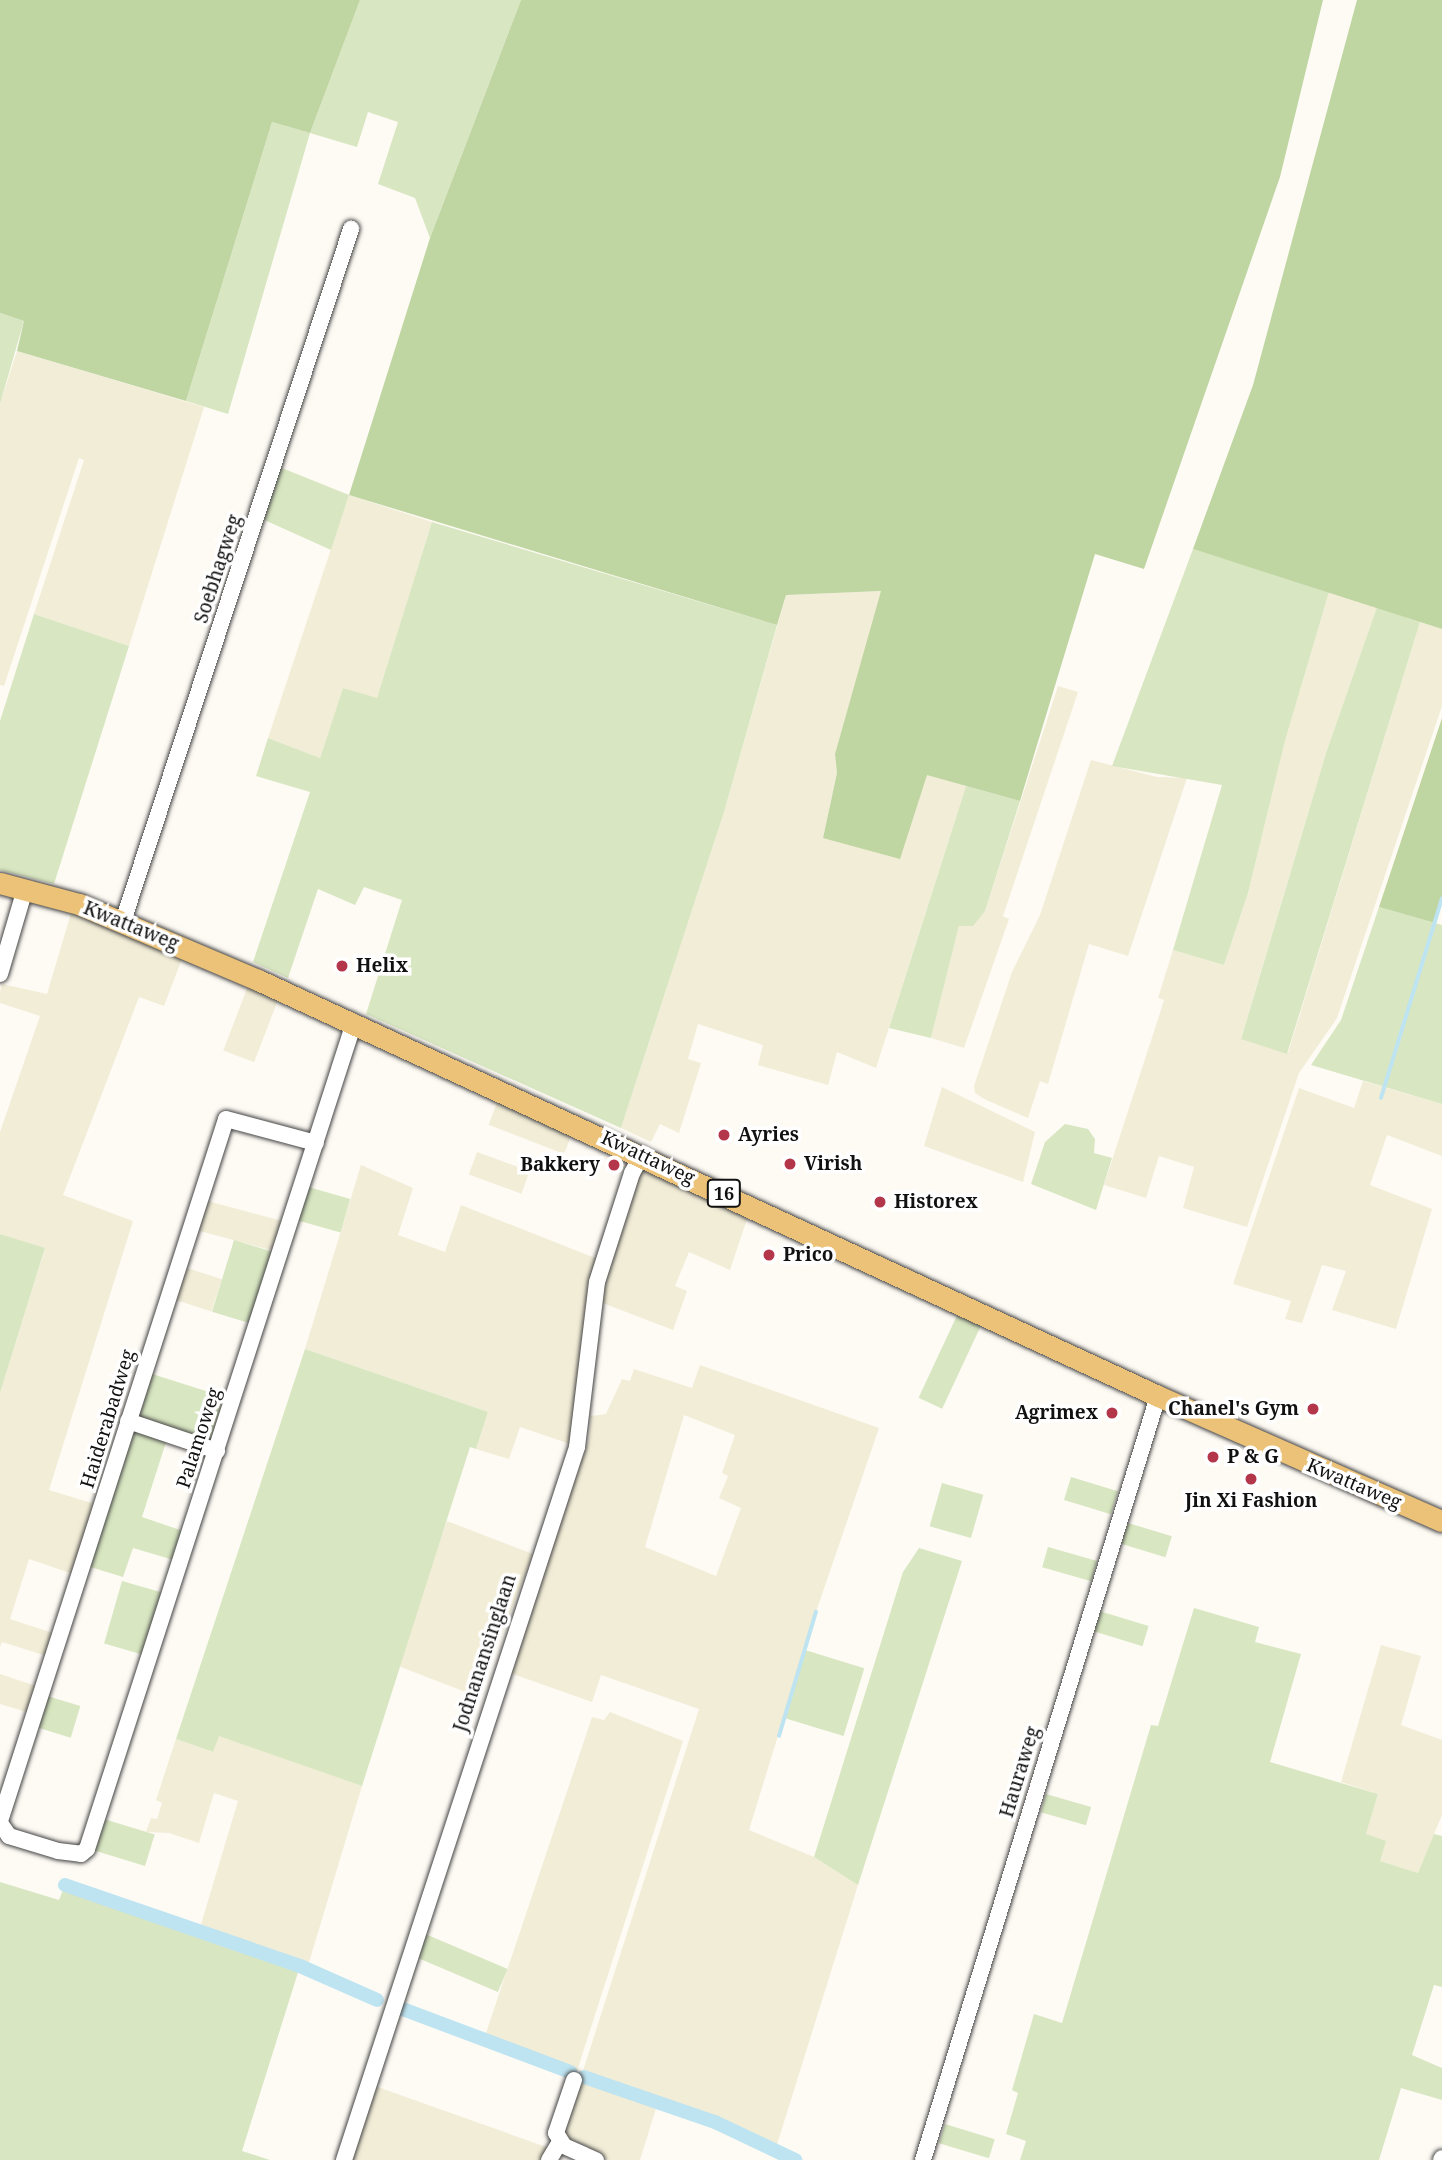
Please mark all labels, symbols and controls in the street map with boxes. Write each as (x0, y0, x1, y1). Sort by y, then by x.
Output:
street label: Soebhagweg (190, 512, 246, 626)
street label: Kwattaweg (80, 897, 182, 955)
place label: Helix (356, 955, 408, 977)
marker: Helix (334, 958, 350, 974)
place label: Ayries (738, 1124, 799, 1146)
street label: Kwattaweg (598, 1126, 698, 1190)
marker: Ayries (716, 1127, 732, 1143)
place label: Virish (804, 1153, 862, 1175)
place label: Bakkery (520, 1154, 600, 1176)
marker: Virish (782, 1156, 798, 1172)
marker: Bakkery (606, 1157, 622, 1173)
road number: 16 (706, 1178, 742, 1208)
place label: Historex (894, 1191, 978, 1213)
marker: Historex (872, 1194, 888, 1210)
place label: Prico (783, 1244, 833, 1266)
marker: Prico (761, 1247, 777, 1263)
street label: Haiderabadweg (76, 1347, 140, 1491)
street label: Palamoweg (172, 1385, 226, 1491)
place label: Chanel's Gym (1168, 1398, 1299, 1420)
marker: Chanel's Gym (1305, 1401, 1321, 1417)
place label: Agrimex (1015, 1402, 1098, 1424)
marker: Agrimex (1104, 1405, 1120, 1421)
place label: P & G (1227, 1446, 1279, 1468)
marker: P & G (1205, 1449, 1221, 1465)
street label: Kwattaweg (1303, 1454, 1405, 1514)
marker: Jin Xi Fashion (1243, 1471, 1259, 1487)
place label: Jin Xi Fashion (1185, 1490, 1317, 1512)
street label: Jodnanansinglaan (449, 1571, 521, 1735)
street label: Hauraweg (995, 1724, 1045, 1820)

